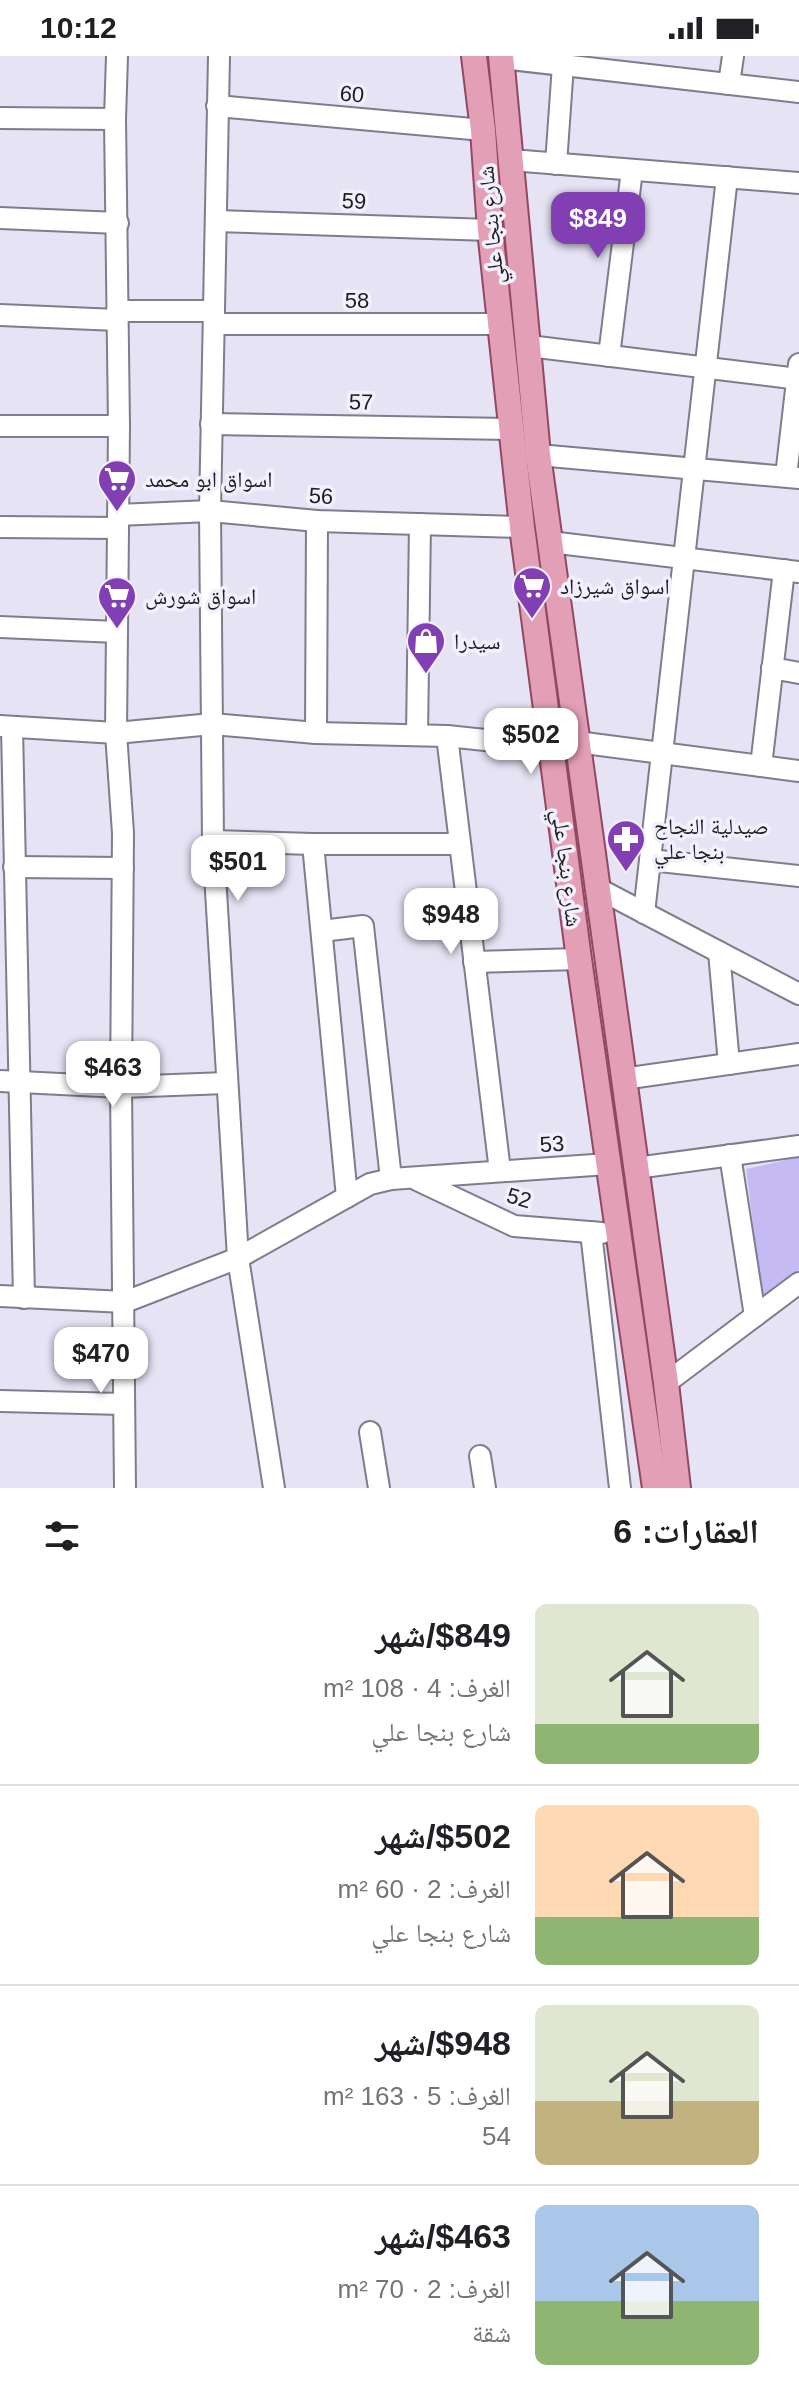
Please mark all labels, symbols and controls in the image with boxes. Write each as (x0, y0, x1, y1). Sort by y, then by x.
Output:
text: 10:12 (40, 11, 117, 44)
street label: 60 (339, 80, 365, 108)
street label: شارع بنجا علي (473, 165, 513, 285)
street label: 59 (341, 188, 367, 214)
pin: $849 (551, 192, 645, 260)
text: $849 (569, 203, 627, 233)
street label: 58 (345, 288, 369, 313)
street label: 57 (349, 389, 373, 415)
supermarket icon: اسواق ابو محمد (96, 458, 138, 513)
place label: اسواق ابو محمد (145, 467, 272, 493)
street label: 56 (308, 483, 334, 509)
supermarket icon: اسواق شيرزاد (511, 565, 553, 620)
place label: اسواق شيرزاد (560, 574, 670, 600)
supermarket icon: اسواق شورش (96, 575, 138, 630)
place label: اسواق شورش (145, 584, 256, 610)
shop icon: سيدرا (405, 620, 447, 675)
place label: سيدرا (454, 629, 501, 654)
pin: $502 (484, 708, 578, 776)
text: $502 (502, 719, 560, 749)
street label: شارع بنجا علي (543, 808, 587, 929)
place label: صيدلية النجاح بنجا علي (654, 814, 769, 868)
pharmacy icon: صيدلية النجاح بنجا علي (605, 818, 647, 873)
pin: $501 (191, 835, 285, 903)
text: $501 (209, 846, 267, 876)
pin: $948 (404, 888, 498, 956)
text: $948 (422, 899, 480, 929)
pin: $463 (66, 1041, 160, 1109)
text: $463 (84, 1052, 142, 1082)
street label: 53 (539, 1131, 565, 1157)
street label: 52 (504, 1183, 534, 1213)
pin: $470 (54, 1327, 148, 1395)
text: $470 (72, 1338, 130, 1368)
text: العقارات: 6 (613, 1512, 759, 1550)
icon: filters (40, 1514, 84, 1558)
text: $849/شهر (375, 1616, 511, 1654)
icon: home (599, 1636, 695, 1732)
text: الغرف: 4 · 108 m² (323, 1673, 511, 1703)
text: شارع بنجا علي (371, 1717, 511, 1747)
text: $502/شهر (375, 1817, 511, 1855)
icon: home (599, 1837, 695, 1933)
text: الغرف: 2 · 60 m² (337, 1874, 511, 1904)
text: شارع بنجا علي (371, 1918, 511, 1948)
text: $948/شهر (375, 2024, 511, 2062)
icon: home (599, 2037, 695, 2133)
text: الغرف: 5 · 163 m² (323, 2081, 511, 2111)
text: 54 (482, 2121, 511, 2151)
text: $463/شهر (375, 2217, 511, 2255)
icon: home (599, 2237, 695, 2333)
text: الغرف: 2 · 70 m² (337, 2274, 511, 2304)
text: شقة (472, 2318, 511, 2348)

